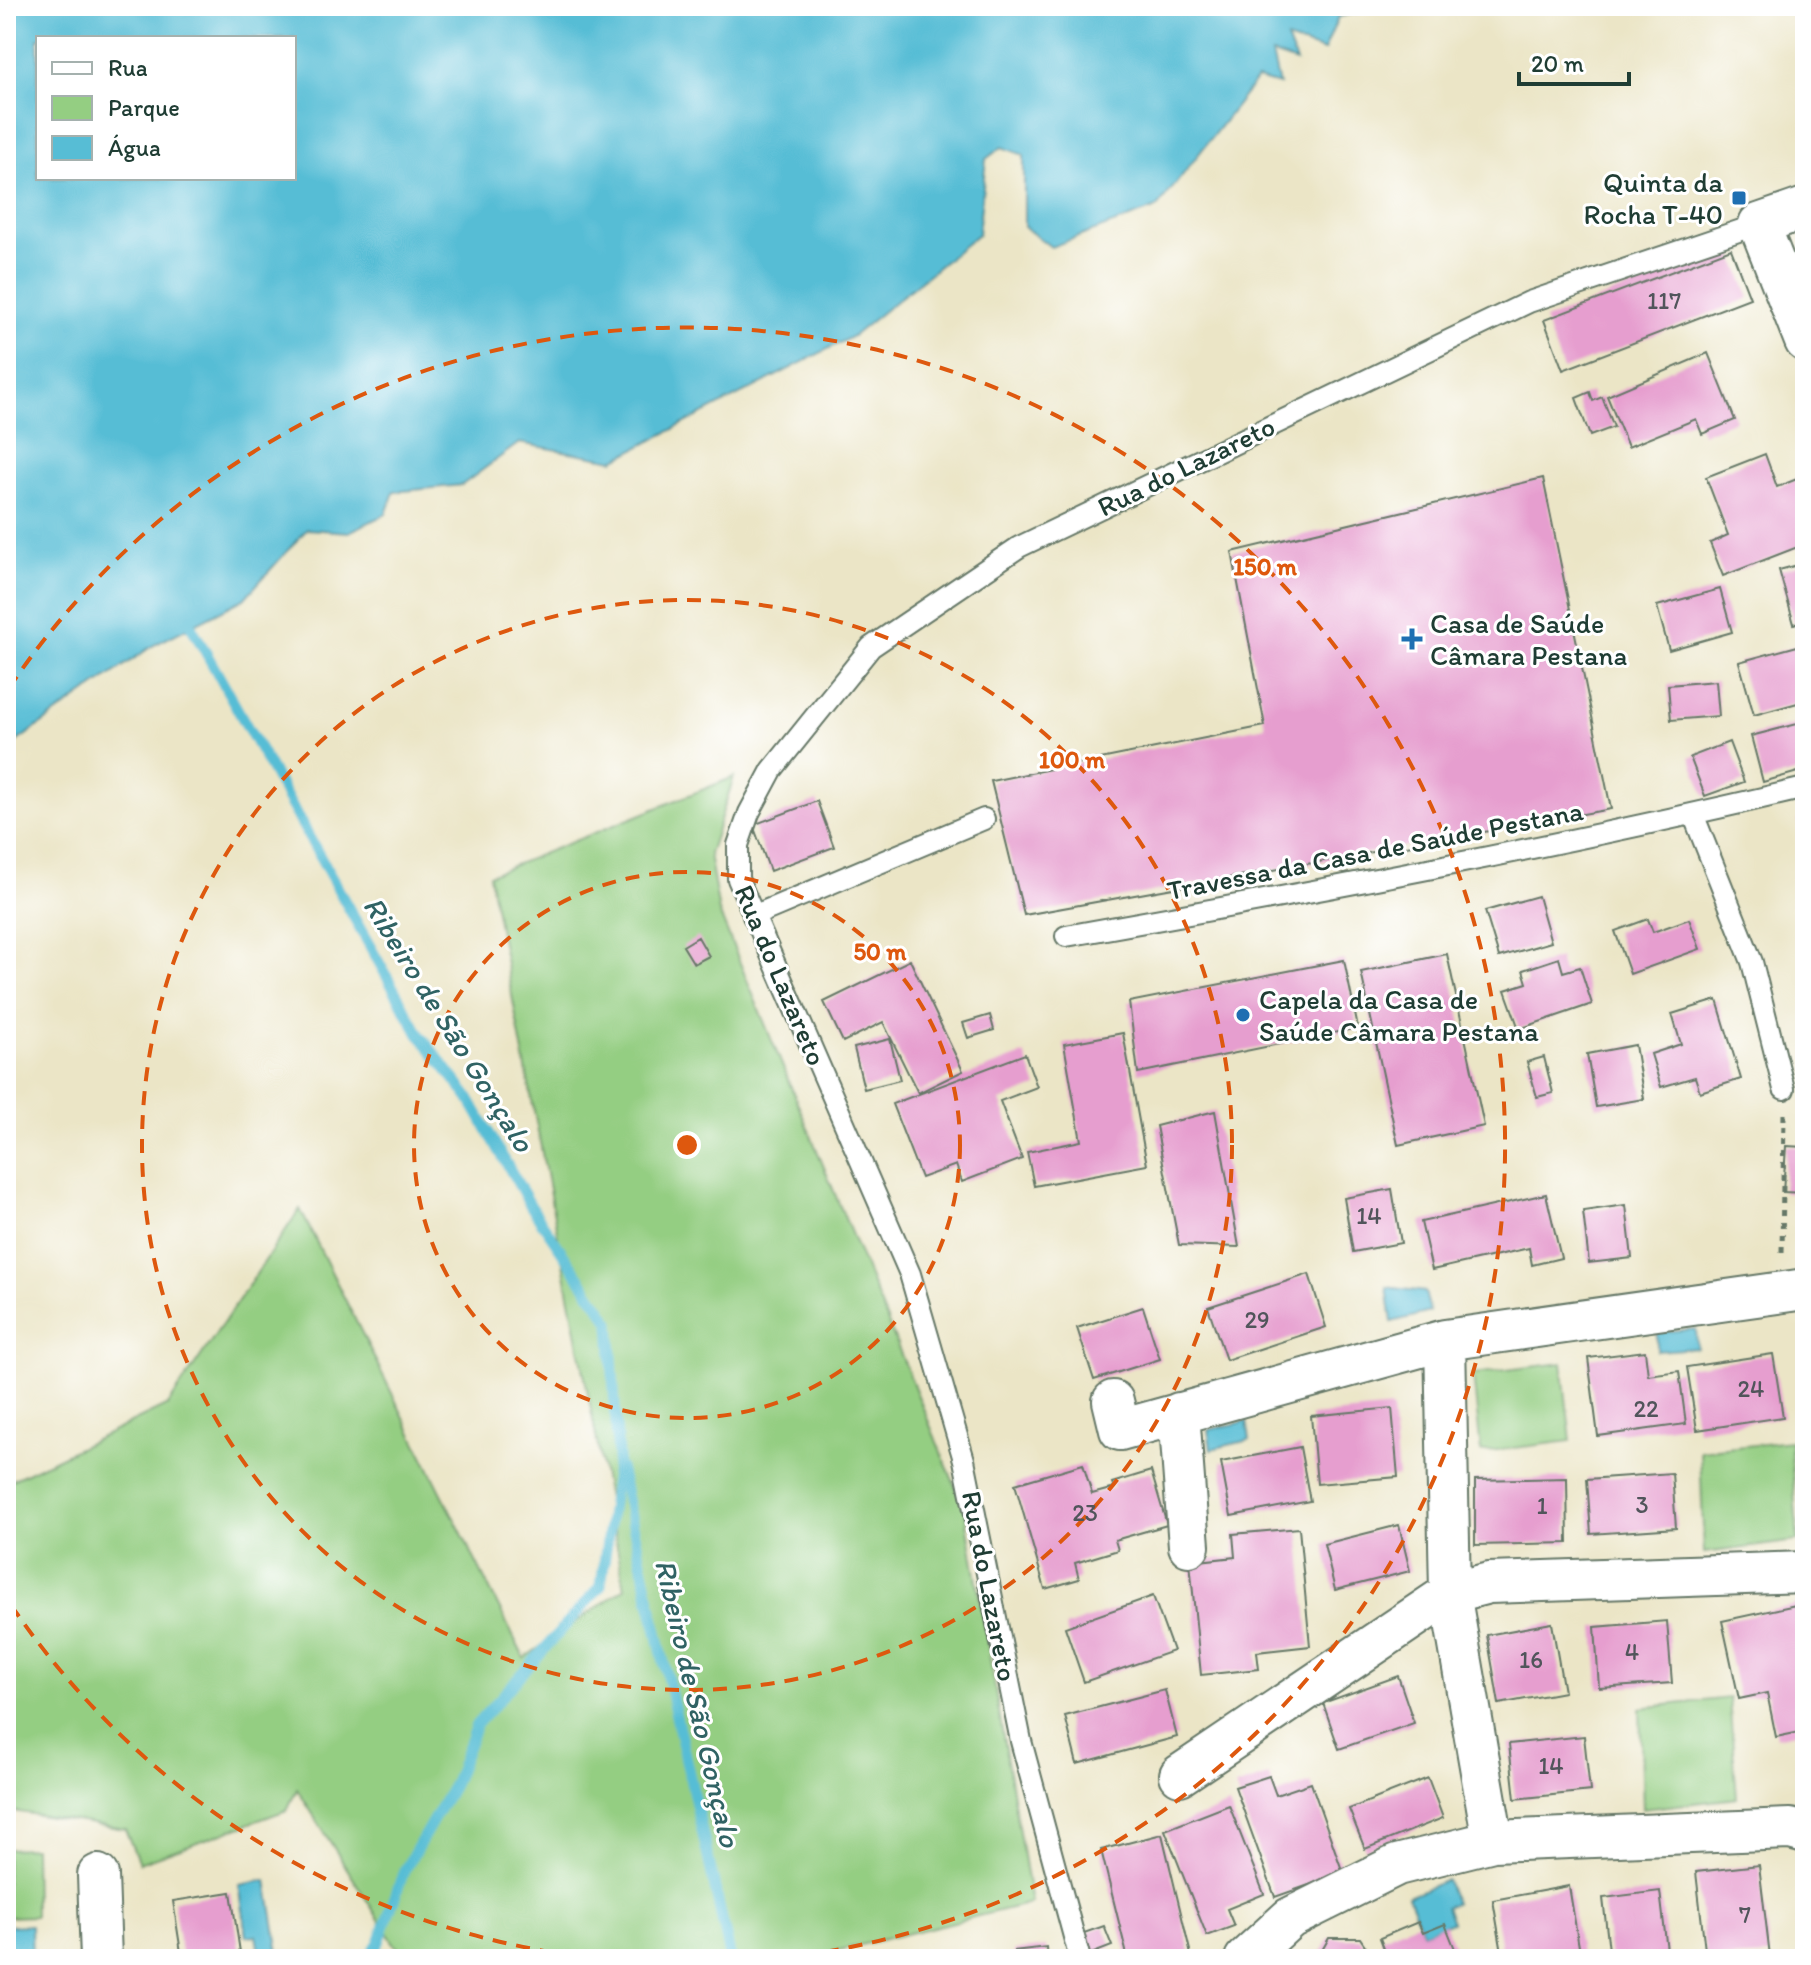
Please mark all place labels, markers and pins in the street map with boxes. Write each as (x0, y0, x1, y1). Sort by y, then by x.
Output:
place label: Quinta da Rocha T-40 (1583, 165, 1723, 231)
marker: Quinta da Rocha T-40 (1730, 189, 1748, 207)
place label: Casa de Saúde Câmara Pestana (1430, 606, 1627, 672)
marker: Casa de Saúde Câmara Pestana (1401, 628, 1423, 650)
place label: Capela da Casa de Saúde Câmara Pestana (1259, 982, 1539, 1048)
marker: Capela da Casa de Saúde Câmara Pestana (1234, 1006, 1252, 1024)
centre of rings (673, 1131, 701, 1159)

